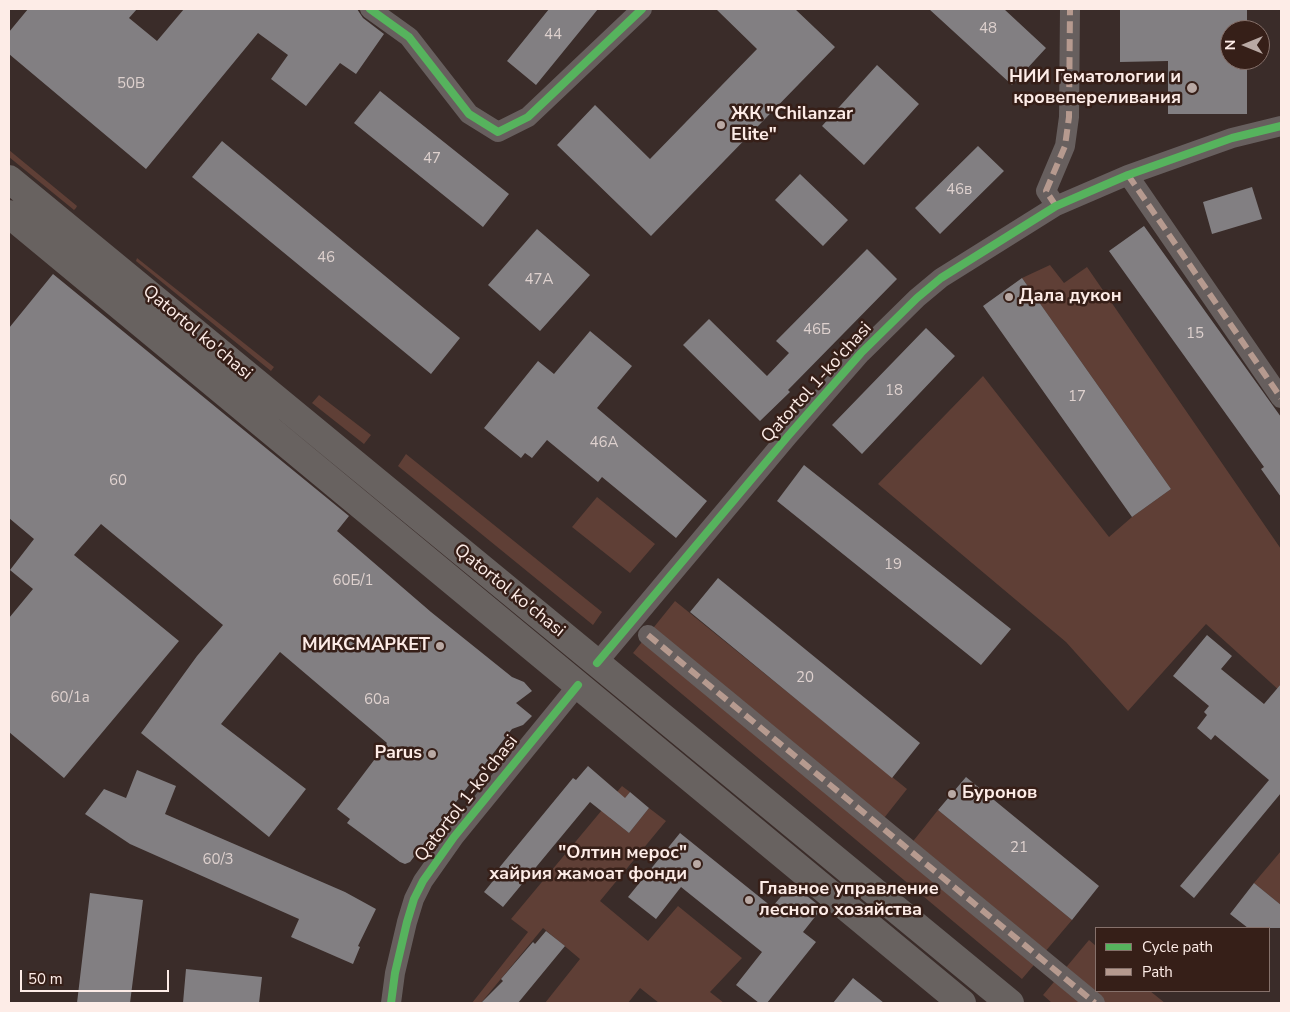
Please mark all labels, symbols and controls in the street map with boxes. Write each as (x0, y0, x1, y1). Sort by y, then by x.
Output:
house number: 48 (979, 20, 997, 38)
north arrow (1220, 20, 1270, 70)
house number: 44 (544, 26, 562, 44)
text: N (1221, 40, 1240, 50)
place label: НИИ Гематологии и кровепереливания (1009, 67, 1181, 110)
house number: 50В (117, 75, 145, 93)
marker: НИИ Гематологии и кровепереливания (1185, 81, 1199, 95)
place label: ЖК "Chilanzar Elite" (731, 104, 853, 146)
marker: ЖК "Chilanzar Elite" (715, 119, 727, 131)
house number: 47 (423, 150, 441, 168)
house number: 46в (946, 181, 972, 199)
house number: 46 (317, 249, 335, 267)
house number: 47A (525, 271, 553, 289)
street label: Qatortol ko'chasi (138, 281, 256, 385)
place label: Дала дукон (1019, 286, 1122, 308)
marker: Дала дукон (1003, 291, 1015, 303)
street label: Qatortol 1-ko'chasi (757, 318, 877, 448)
house number: 46Б (803, 321, 831, 339)
house number: 15 (1186, 325, 1204, 343)
house number: 18 (885, 382, 903, 400)
house number: 17 (1068, 388, 1086, 406)
house number: 46A (590, 434, 618, 452)
house number: 60 (109, 472, 127, 490)
street label: Qatortol ko'chasi (449, 540, 569, 642)
house number: 19 (884, 556, 902, 574)
house number: 60Б/1 (332, 572, 374, 590)
place label: МИКСМАРКЕТ (302, 635, 430, 657)
marker: МИКСМАРКЕТ (434, 640, 446, 652)
house number: 20 (796, 669, 814, 687)
house number: 60/1a (50, 689, 90, 707)
house number: 60a (364, 691, 390, 709)
street label: Qatortol 1-ko'chasi (411, 731, 523, 867)
place label: Parus (375, 743, 422, 765)
marker: Parus (426, 748, 438, 760)
place label: Буронов (962, 783, 1037, 805)
marker: Буронов (946, 788, 958, 800)
house number: 21 (1010, 839, 1028, 857)
place label: "Олтин мерос" хайрия жамоат фонди (489, 843, 687, 886)
house number: 60/3 (202, 851, 234, 869)
marker: "Олтин мерос" хайрия жамоат фонди (691, 858, 703, 870)
place label: Главное управление лесного хозяйства (759, 879, 939, 922)
marker: Главное управление лесного хозяйства (743, 894, 755, 906)
legend (1095, 927, 1270, 992)
text: Cycle path (1142, 937, 1213, 957)
scale bar (22, 960, 171, 992)
text: Path (1142, 962, 1173, 982)
text: 50 m (28, 969, 63, 989)

